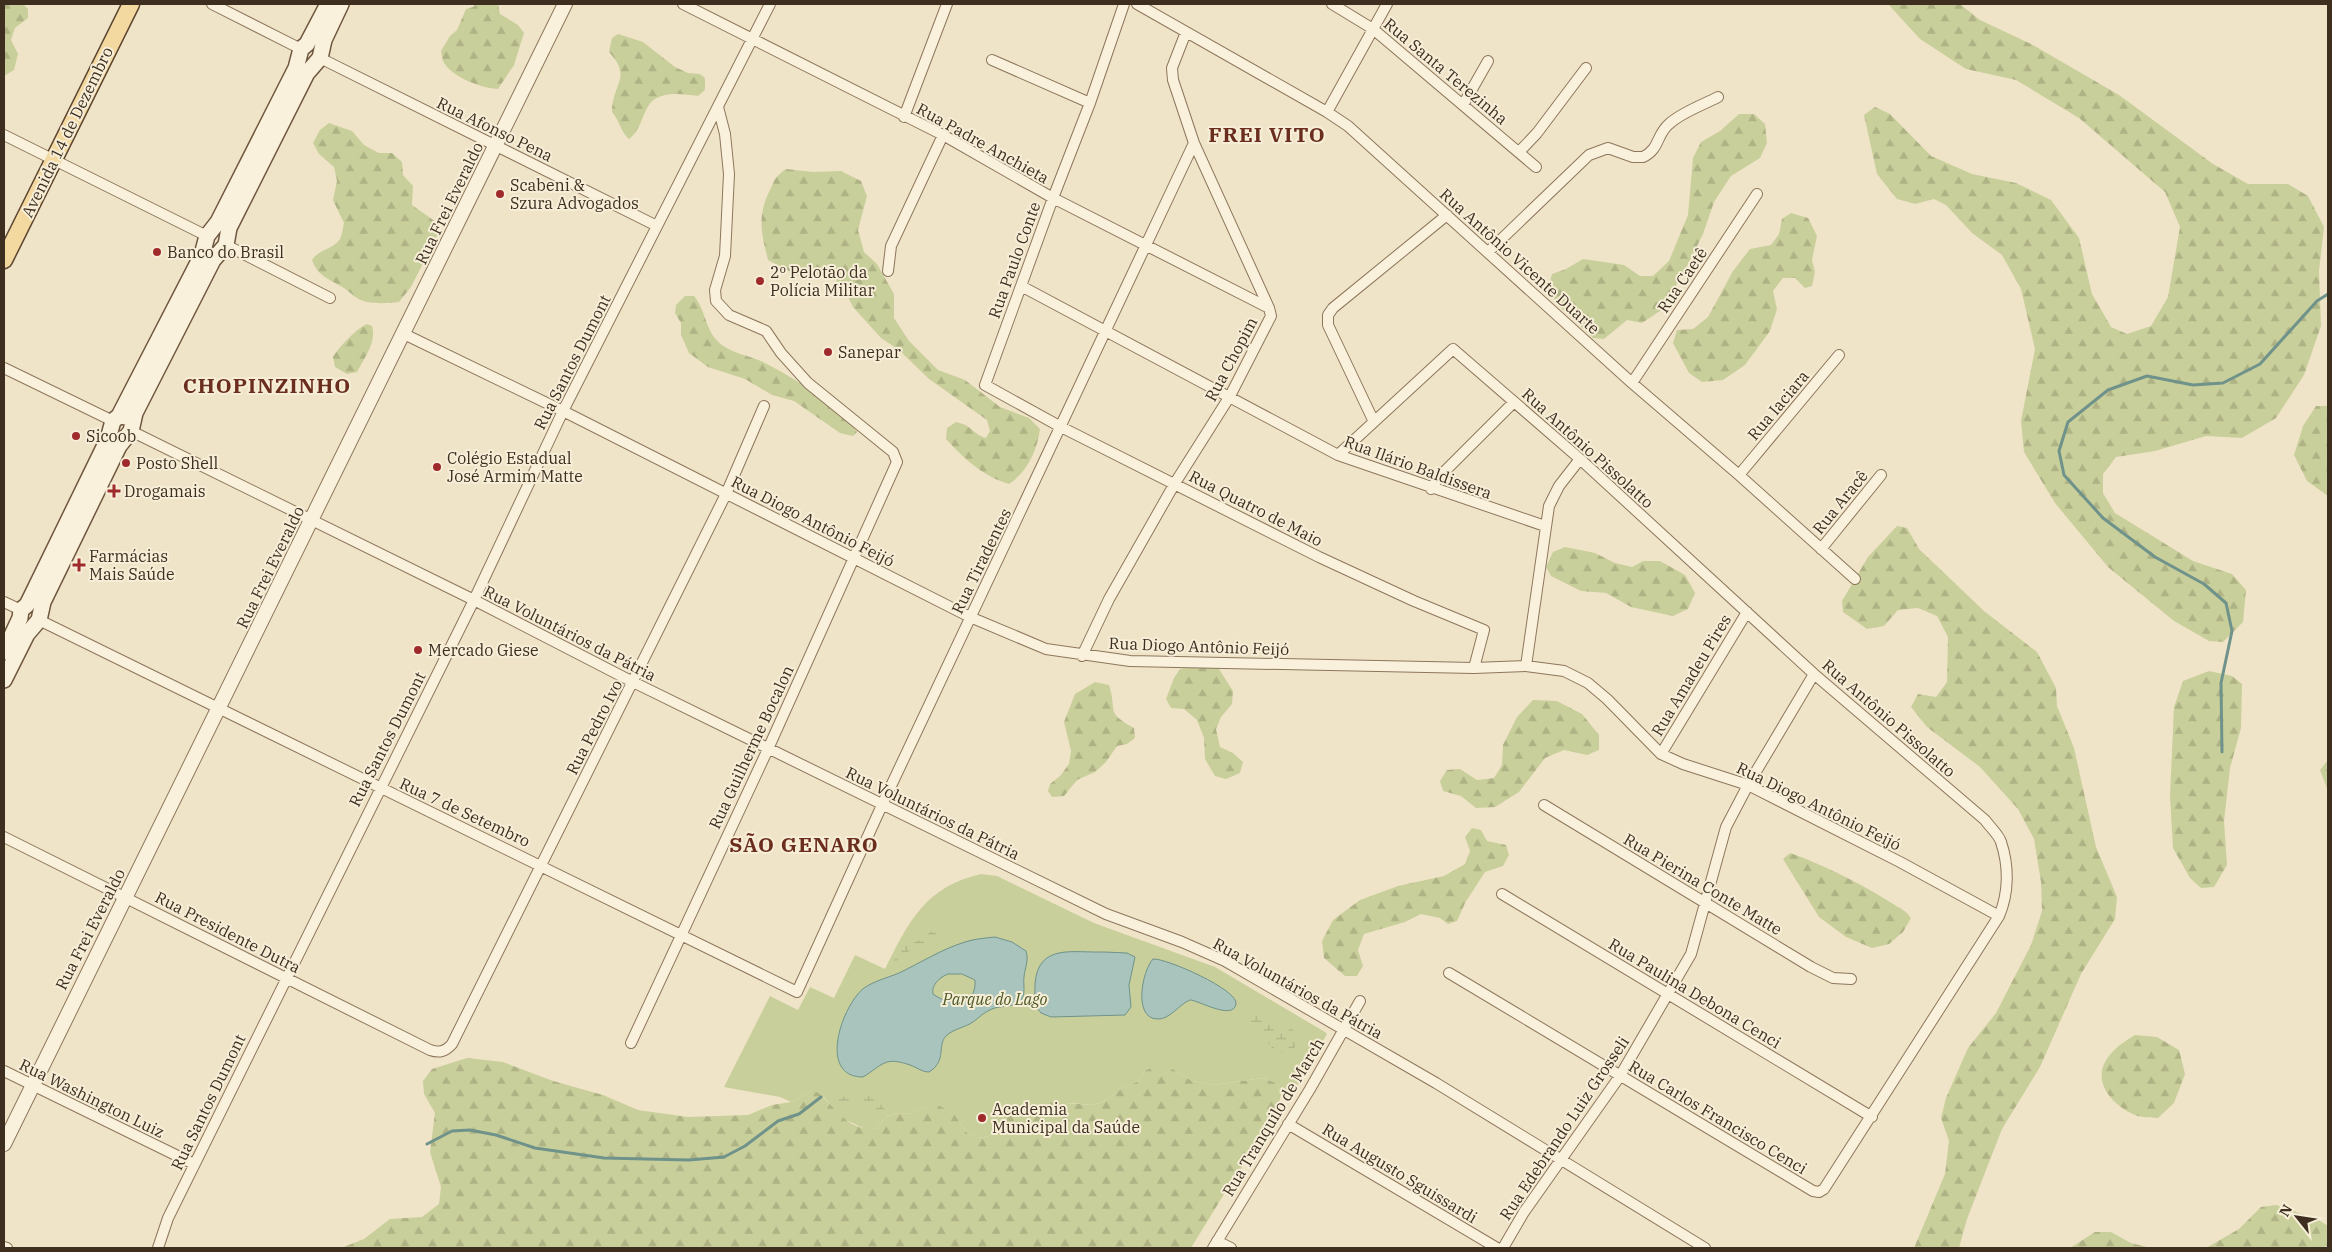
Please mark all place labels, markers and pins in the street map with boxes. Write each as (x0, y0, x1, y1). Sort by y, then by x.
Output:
place label: Scabeni & Szura Advogados (510, 175, 639, 213)
marker: Scabeni & Szura Advogados (494, 188, 506, 200)
place label: Banco do Brasil (167, 242, 284, 262)
marker: Banco do Brasil (151, 246, 163, 258)
place label: 2º Pelotão da Polícia Militar (770, 262, 875, 300)
marker: 2º Pelotão da Polícia Militar (754, 275, 766, 287)
place label: Sanepar (838, 342, 901, 362)
marker: Sanepar (822, 346, 834, 358)
place label: Sicoob (86, 426, 136, 446)
marker: Sicoob (70, 430, 82, 442)
place label: Colégio Estadual José Armim Matte (447, 448, 583, 486)
place label: Posto Shell (136, 453, 219, 473)
marker: Posto Shell (120, 457, 132, 469)
marker: Colégio Estadual José Armim Matte (431, 461, 443, 473)
place label: Drogamais (124, 481, 206, 501)
marker: Drogamais (108, 485, 120, 497)
place label: Farmácias Mais Saúde (89, 546, 175, 584)
marker: Farmácias Mais Saúde (73, 559, 85, 571)
place label: Mercado Giese (428, 640, 539, 660)
marker: Mercado Giese (412, 644, 424, 656)
place label: Academia Municipal da Saúde (992, 1099, 1140, 1137)
marker: Academia Municipal da Saúde (976, 1112, 988, 1124)

